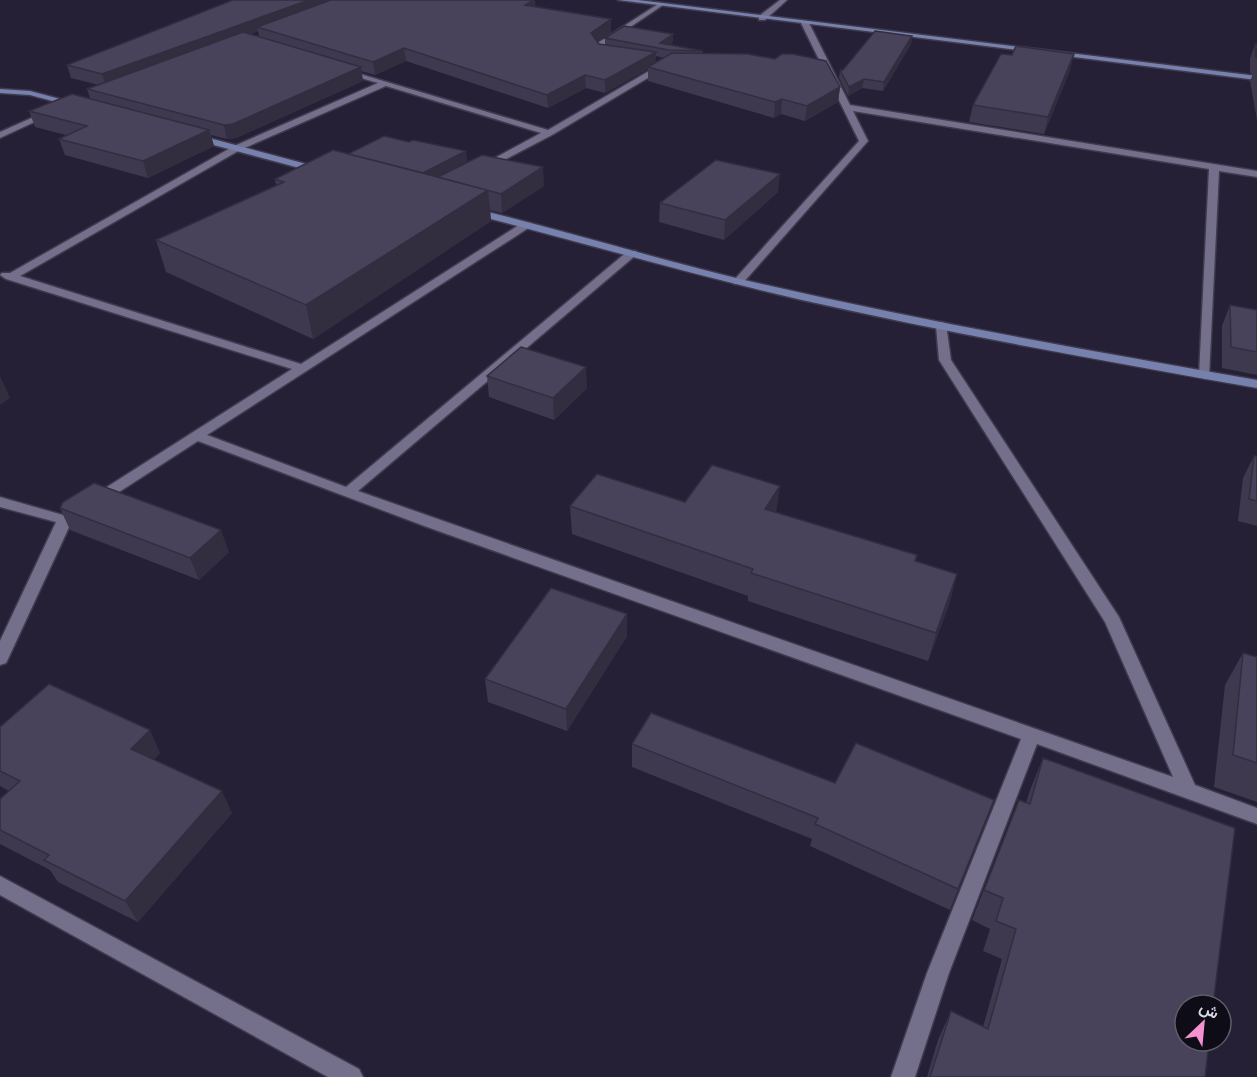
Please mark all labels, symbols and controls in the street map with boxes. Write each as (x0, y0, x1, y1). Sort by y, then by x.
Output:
north arrow (1173, 993, 1233, 1053)
text: ش (1196, 994, 1224, 1024)

